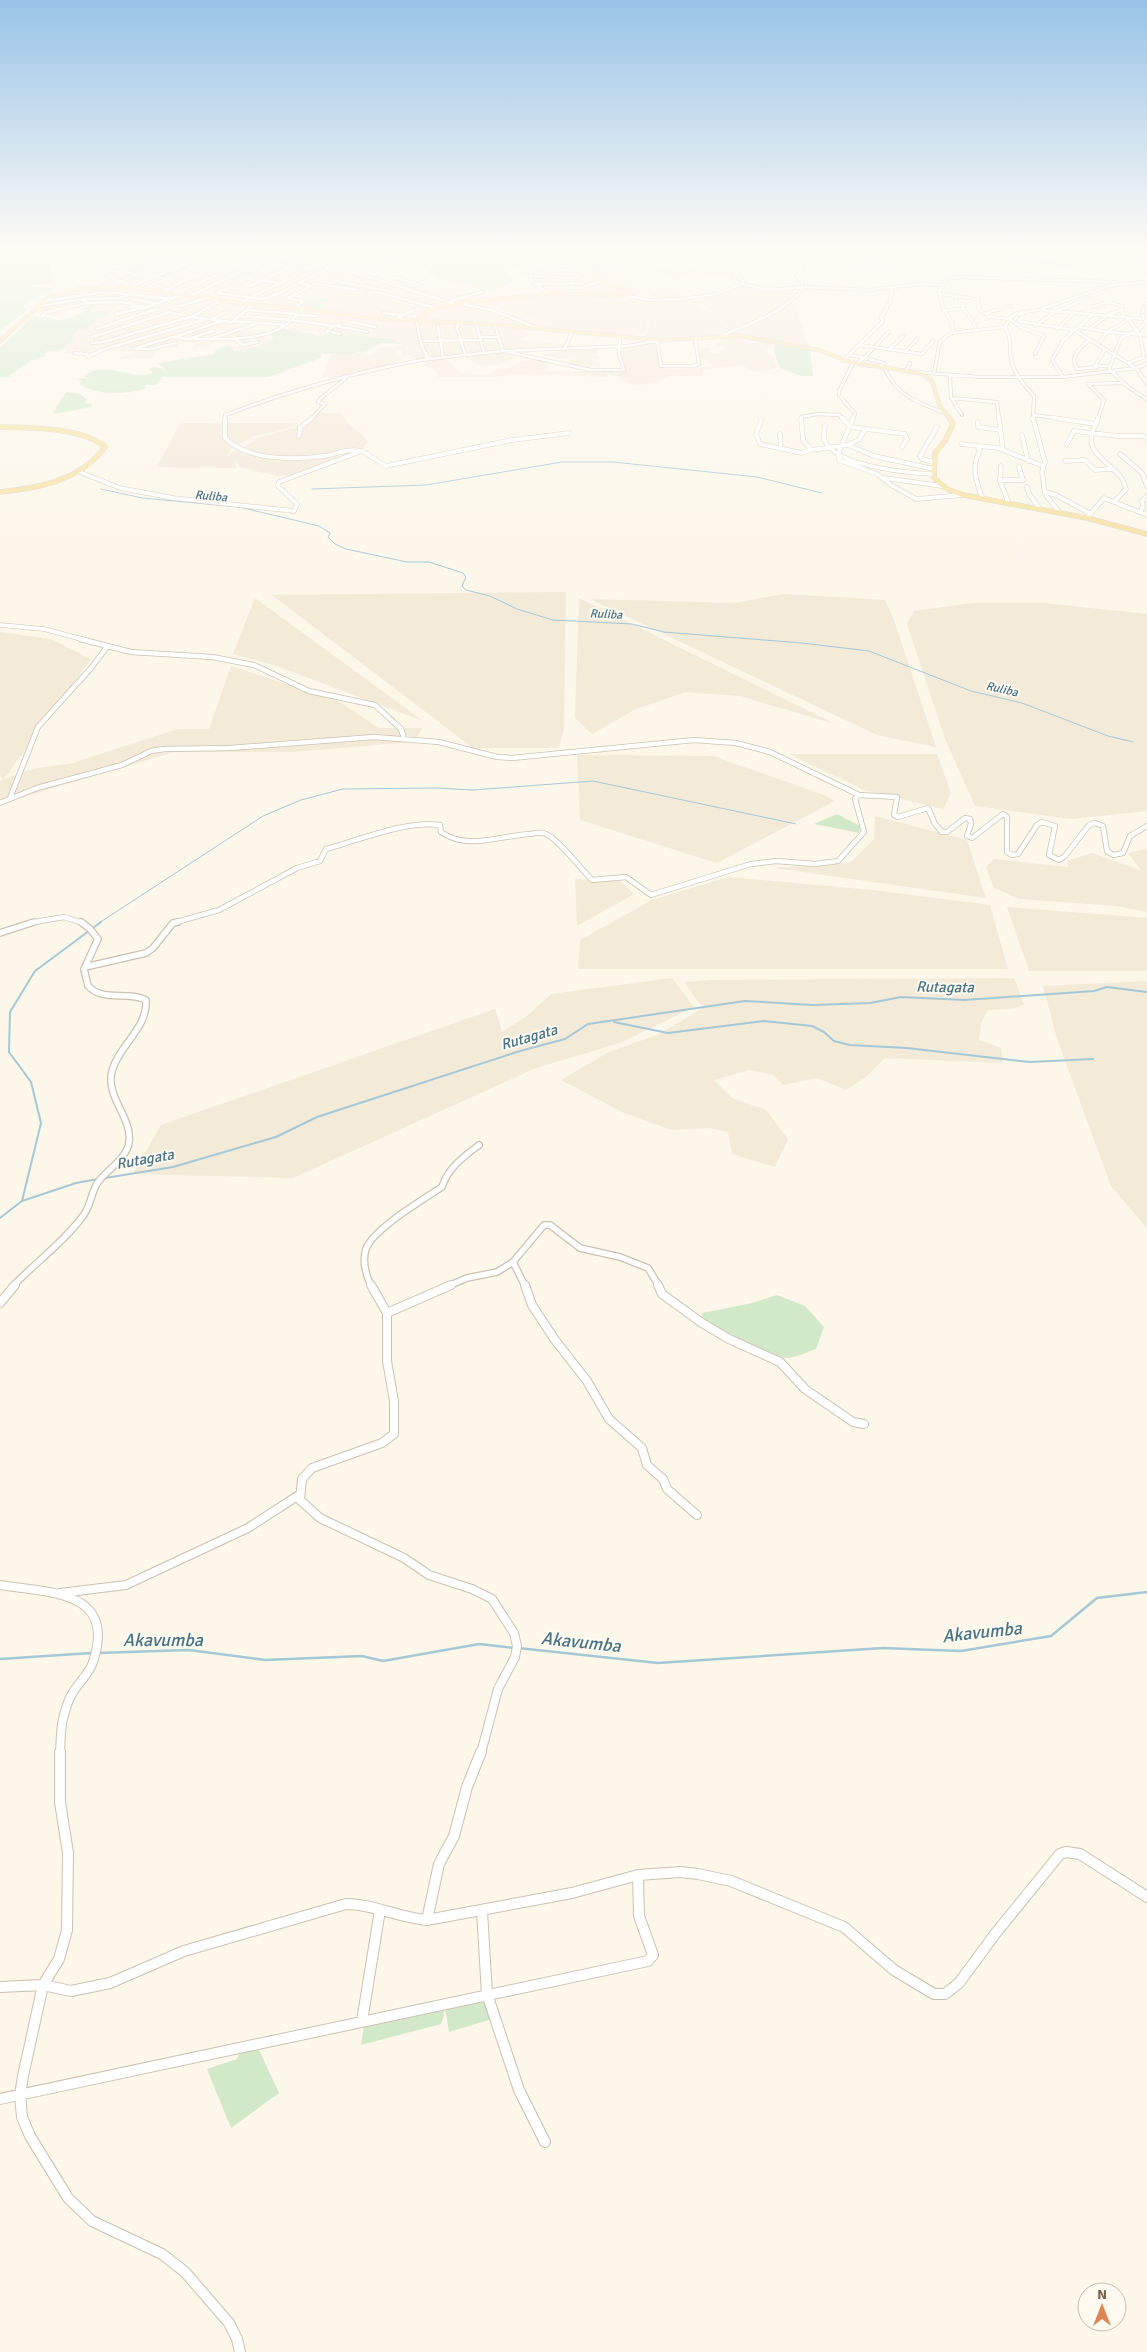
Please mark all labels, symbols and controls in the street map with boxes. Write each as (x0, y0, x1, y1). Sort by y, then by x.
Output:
water label: Ruliba (194, 488, 229, 505)
water label: Ruliba (589, 606, 624, 623)
water label: Ruliba (984, 679, 1020, 701)
water label: Rutagata (916, 977, 974, 997)
water label: Rutagata (499, 1020, 560, 1054)
water label: Rutagata (115, 1145, 175, 1173)
water label: Akavumba (941, 1617, 1024, 1647)
water label: Akavumba (540, 1627, 623, 1657)
water label: Akavumba (123, 1629, 204, 1651)
north arrow (1077, 2282, 1127, 2332)
text: N (1097, 2286, 1107, 2303)

